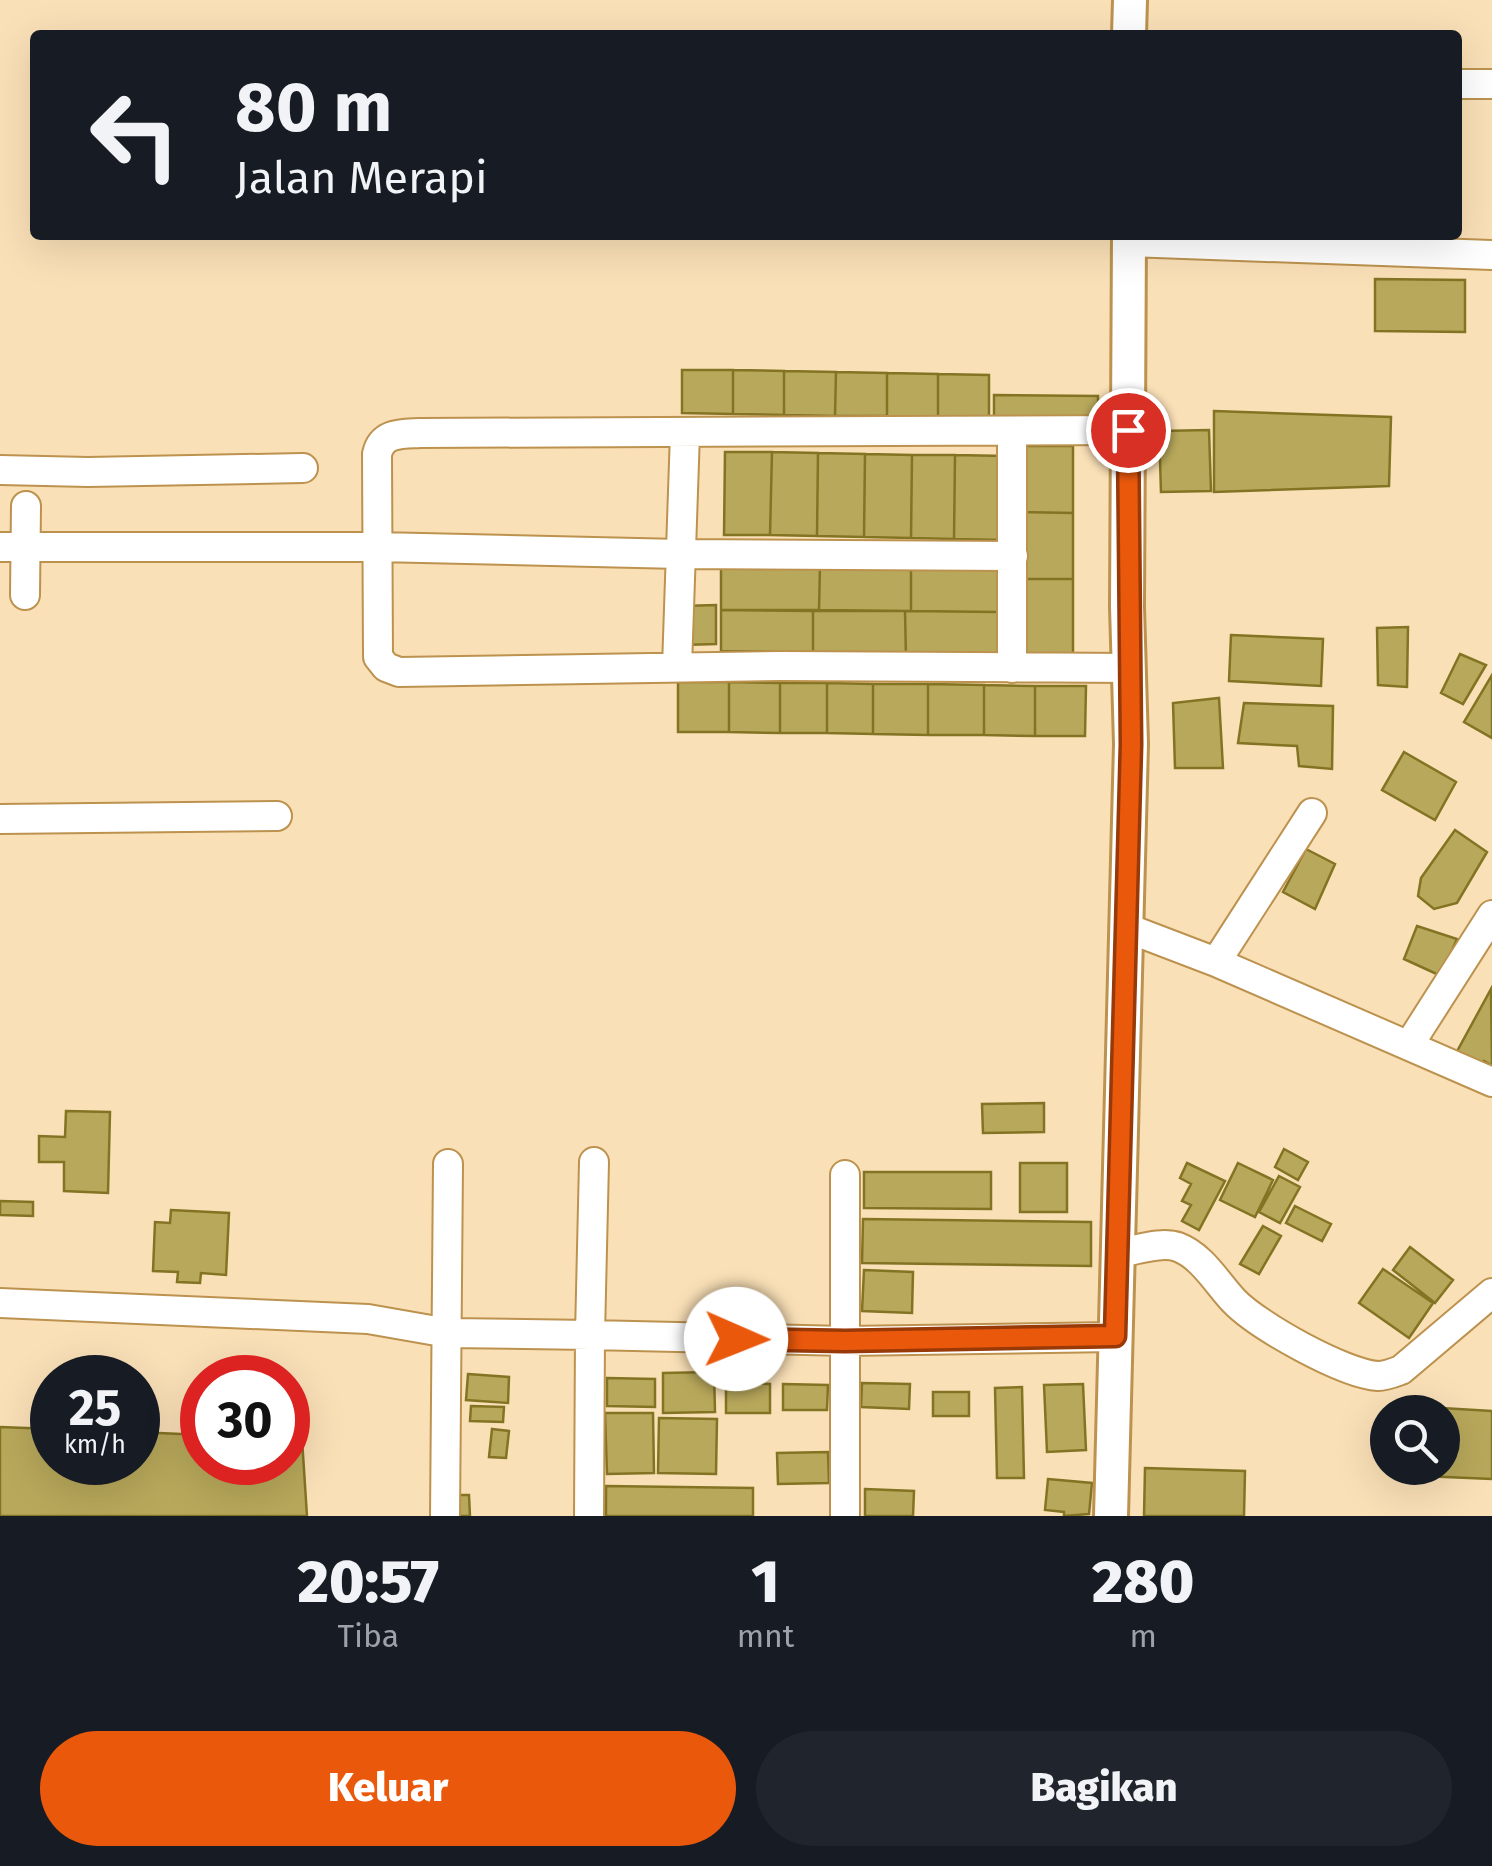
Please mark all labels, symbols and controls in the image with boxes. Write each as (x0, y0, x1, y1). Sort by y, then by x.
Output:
text: 80 m (235, 66, 392, 150)
icon: left (70, 70, 200, 200)
text: Jalan Merapi (235, 151, 488, 205)
pin (1086, 388, 1171, 473)
icon: arrive (1101, 403, 1156, 458)
position arrow (684, 1287, 788, 1391)
speed limit sign: 30 (180, 1355, 310, 1485)
text: 25 (69, 1378, 121, 1438)
map controls (1370, 1395, 1460, 1485)
button: search (1370, 1395, 1460, 1485)
text: km/h (64, 1430, 126, 1460)
text: 20:57 (298, 1546, 439, 1618)
text: 1 (751, 1546, 780, 1618)
text: 280 (1092, 1546, 1194, 1618)
text: Tiba (337, 1617, 399, 1655)
text: mnt (737, 1617, 794, 1655)
text: m (1129, 1617, 1157, 1655)
button: Keluar (40, 1731, 736, 1846)
button: Bagikan (756, 1731, 1452, 1846)

